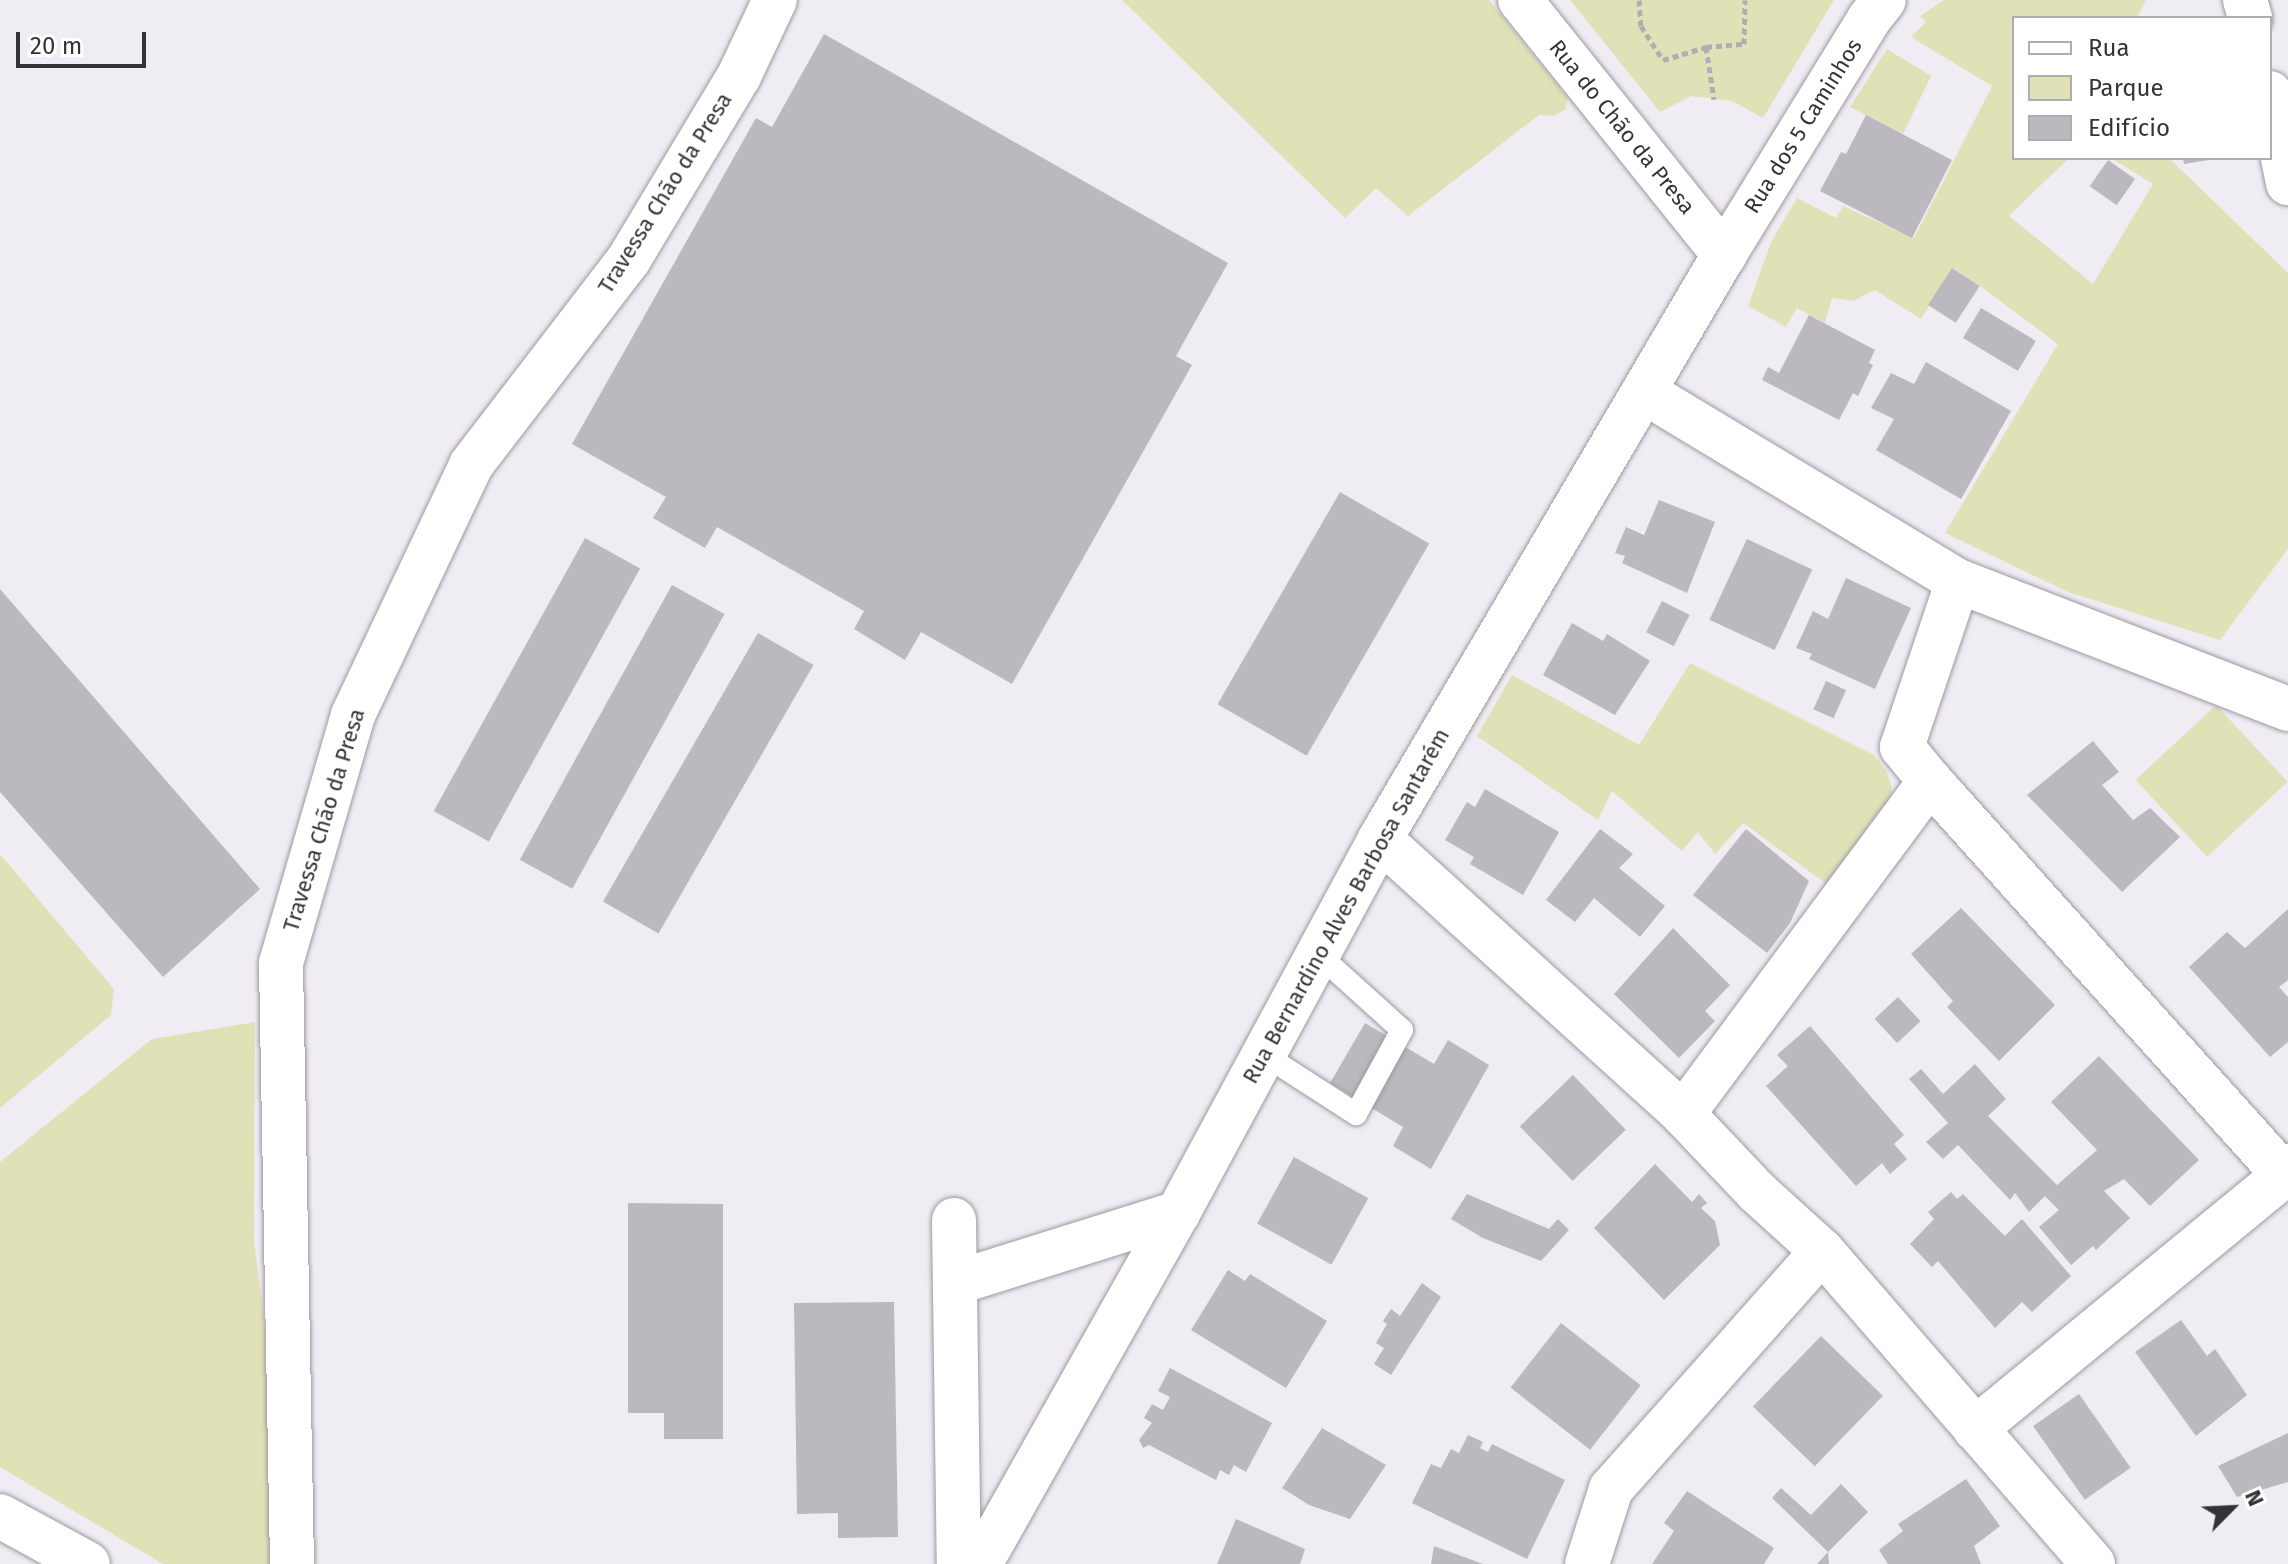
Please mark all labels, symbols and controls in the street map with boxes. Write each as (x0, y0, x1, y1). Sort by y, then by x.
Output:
scale bar (20, 16, 150, 66)
legend (2012, 16, 2272, 160)
text: 20 m (30, 32, 82, 60)
street label: Rua dos 5 Caminhos (1739, 34, 1867, 218)
text: Rua (2088, 34, 2130, 62)
street label: Rua do Chão da Presa (1544, 35, 1700, 219)
text: Parque (2088, 74, 2164, 102)
street label: Travessa Chão da Presa (592, 88, 738, 298)
text: Edifício (2088, 114, 2170, 142)
street label: Travessa Chão da Presa (278, 705, 370, 935)
street label: Rua Bernardino Alves Barbosa Santarém (1237, 724, 1455, 1088)
north arrow (2192, 1468, 2272, 1548)
text: N (2239, 1486, 2270, 1510)

